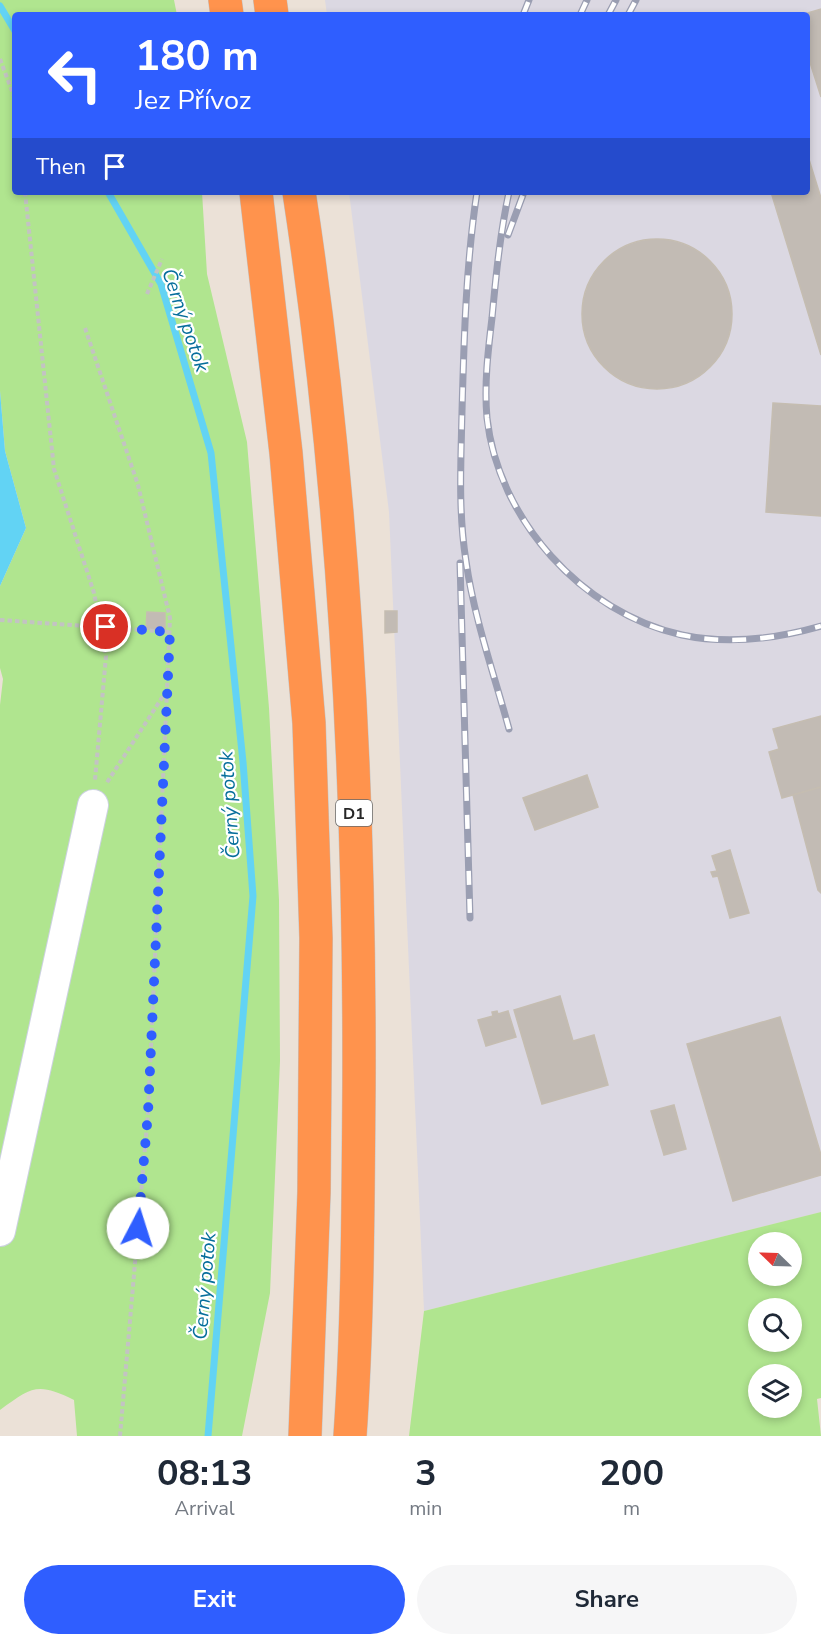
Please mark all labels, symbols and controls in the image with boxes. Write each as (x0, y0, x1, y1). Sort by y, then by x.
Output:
text: 180 m (135, 28, 259, 85)
icon: left (36, 36, 114, 114)
text: Jez Přívoz (135, 82, 251, 119)
icon: arrive (98, 150, 131, 183)
text: Then (36, 152, 86, 182)
water label: Černý potok (155, 265, 216, 377)
pin (80, 601, 131, 652)
icon: arrive (89, 610, 122, 643)
water label: Černý potok (212, 749, 247, 860)
road number: D1 (336, 800, 372, 826)
position arrow (106, 1196, 170, 1260)
water label: Černý potok (186, 1230, 223, 1341)
north arrow (748, 1232, 802, 1286)
map controls (748, 1232, 802, 1418)
button: search (748, 1298, 802, 1352)
button: layers (748, 1364, 802, 1418)
text: 08:13 (157, 1449, 252, 1498)
text: 3 (415, 1449, 437, 1498)
text: 200 (599, 1449, 664, 1498)
text: Arrival (175, 1495, 235, 1522)
text: min (409, 1495, 442, 1522)
text: m (623, 1495, 640, 1522)
button: Exit (24, 1565, 405, 1634)
button: Share (417, 1565, 797, 1634)

